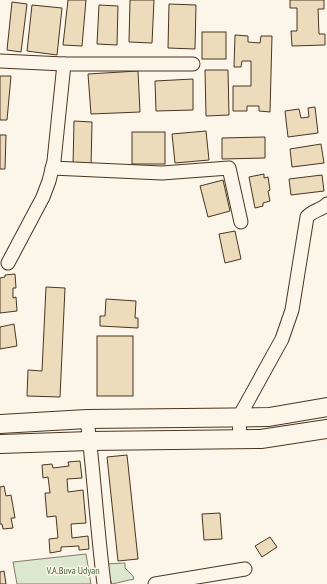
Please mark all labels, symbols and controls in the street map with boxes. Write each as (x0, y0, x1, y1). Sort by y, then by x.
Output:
park label: V.A.Buva Udyan (45, 564, 100, 577)

